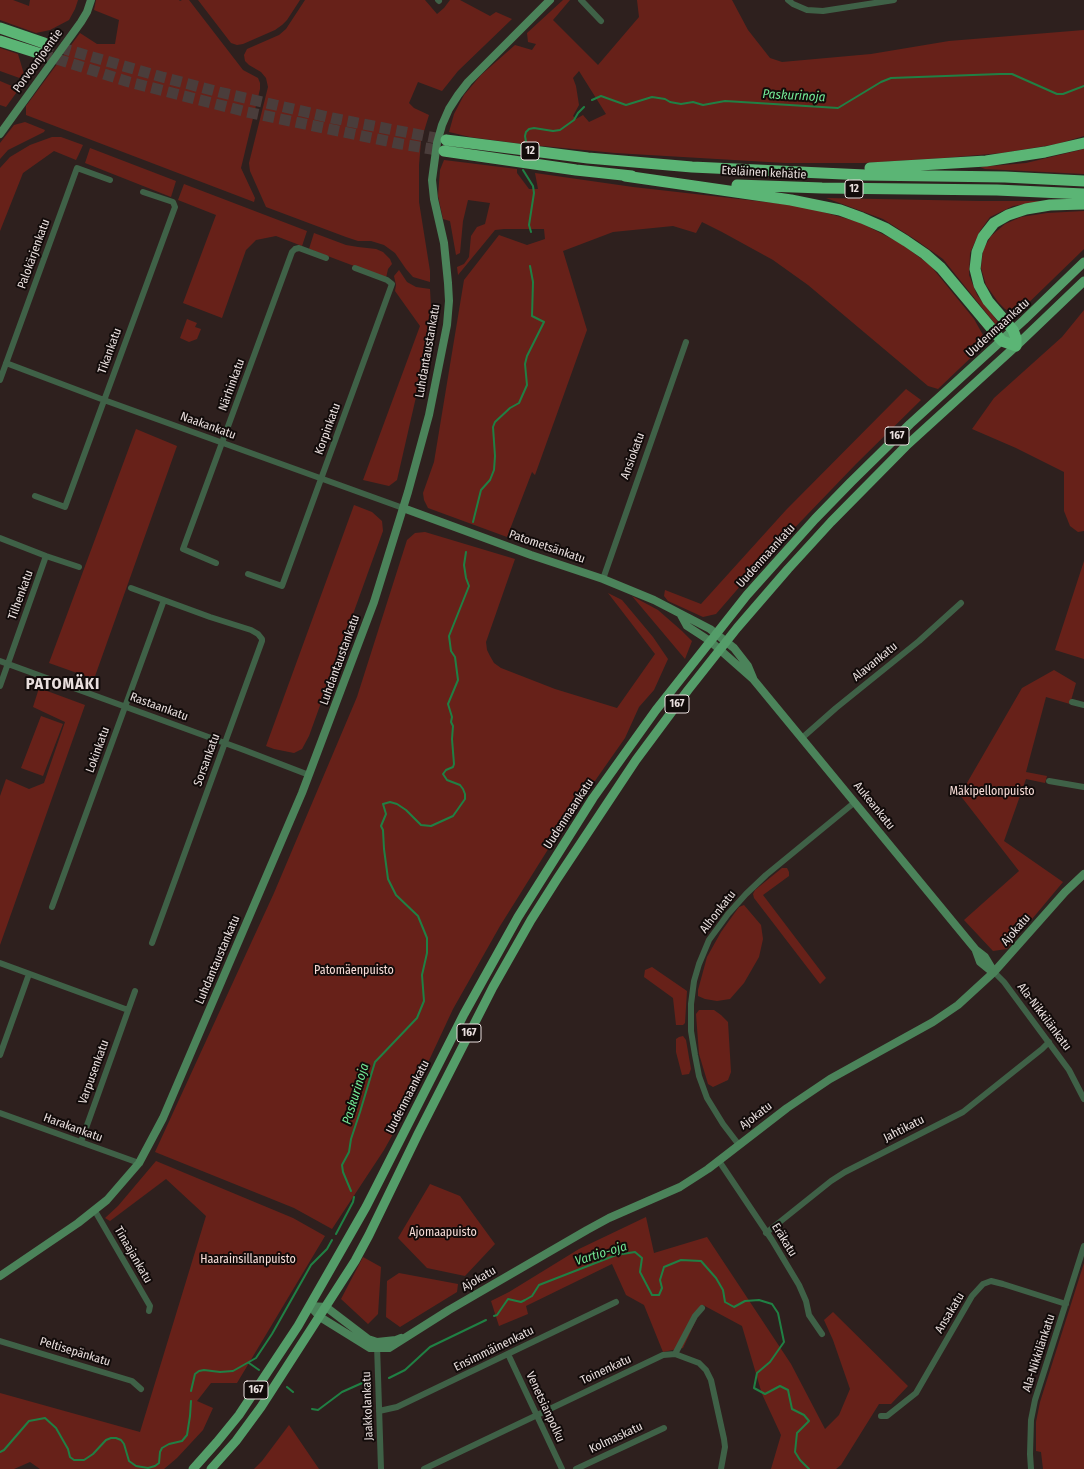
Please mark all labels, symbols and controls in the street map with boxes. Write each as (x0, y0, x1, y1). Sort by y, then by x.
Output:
street label: Porvoonjoentie (10, 26, 66, 96)
water label: Paskurinoja (762, 87, 826, 105)
road number: 12 (521, 142, 539, 160)
street label: Eteläinen kehätie (721, 164, 807, 182)
road number: 12 (845, 180, 863, 198)
street label: Palokärjenkatu (15, 217, 53, 291)
street label: Uudenmaankatu (963, 296, 1033, 360)
street label: Luhdantaustankatu (413, 303, 443, 399)
street label: Tikankatu (95, 326, 125, 376)
street label: Närhinkatu (216, 357, 248, 413)
street label: Korpinkatu (312, 401, 344, 457)
street label: Naakankatu (178, 409, 238, 443)
road number: 167 (885, 427, 909, 445)
street label: Ansiokatu (618, 431, 648, 481)
street label: Uudenmaankatu (734, 521, 798, 591)
street label: Patometsänkatu (507, 527, 587, 567)
street label: Tilhenkatu (5, 568, 37, 622)
street label: Luhdantaustankatu (317, 613, 363, 707)
street label: Alavankatu (849, 639, 901, 685)
district label: PATOMÄKI (26, 675, 100, 695)
street label: Rastaankatu (128, 690, 190, 724)
road number: 167 (665, 695, 689, 713)
street label: Lokinkatu (83, 725, 113, 775)
street label: Sorsankatu (191, 732, 223, 788)
street label: Uudenmaankatu (541, 776, 597, 852)
street label: Aukeankatu (850, 779, 898, 833)
park label: Mäkipellonpuisto (949, 785, 1035, 799)
street label: Alhonkatu (697, 888, 739, 936)
street label: Ajokatu (998, 911, 1034, 949)
street label: Luhdantaustankatu (193, 913, 243, 1007)
park label: Patomäenpuisto (314, 964, 394, 978)
street label: Ala-Nikkilänkatu (1014, 980, 1074, 1054)
road number: 167 (457, 1024, 481, 1042)
street label: Varpusenkatu (76, 1038, 112, 1106)
street label: Uudenmaankatu (383, 1058, 433, 1136)
water label: Paskurinoja (339, 1062, 373, 1126)
street label: Ajokatu (737, 1099, 775, 1133)
street label: Harakankatu (41, 1111, 105, 1145)
street label: Jahtikatu (881, 1113, 927, 1145)
street label: Eräkatu (768, 1221, 800, 1259)
street label: Tinaajankatu (111, 1224, 155, 1286)
park label: Ajomaapuisto (409, 1226, 477, 1240)
water label: Vartio-oja (573, 1239, 629, 1269)
park label: Haarainsillanpuisto (200, 1253, 296, 1267)
street label: Ajokatu (459, 1263, 499, 1295)
street label: Ansakatu (932, 1290, 968, 1336)
street label: Ala-Nikkilänkatu (1020, 1312, 1058, 1394)
street label: Ensimmäinenkatu (452, 1323, 536, 1375)
street label: Peltisepänkatu (38, 1334, 112, 1370)
street label: Toinenkatu (578, 1352, 634, 1388)
street label: Venetsianpolku (522, 1370, 568, 1444)
street label: Jaakkolankatu (360, 1371, 376, 1441)
road number: 167 (244, 1381, 268, 1399)
street label: Kolmaskatu (587, 1419, 645, 1457)

